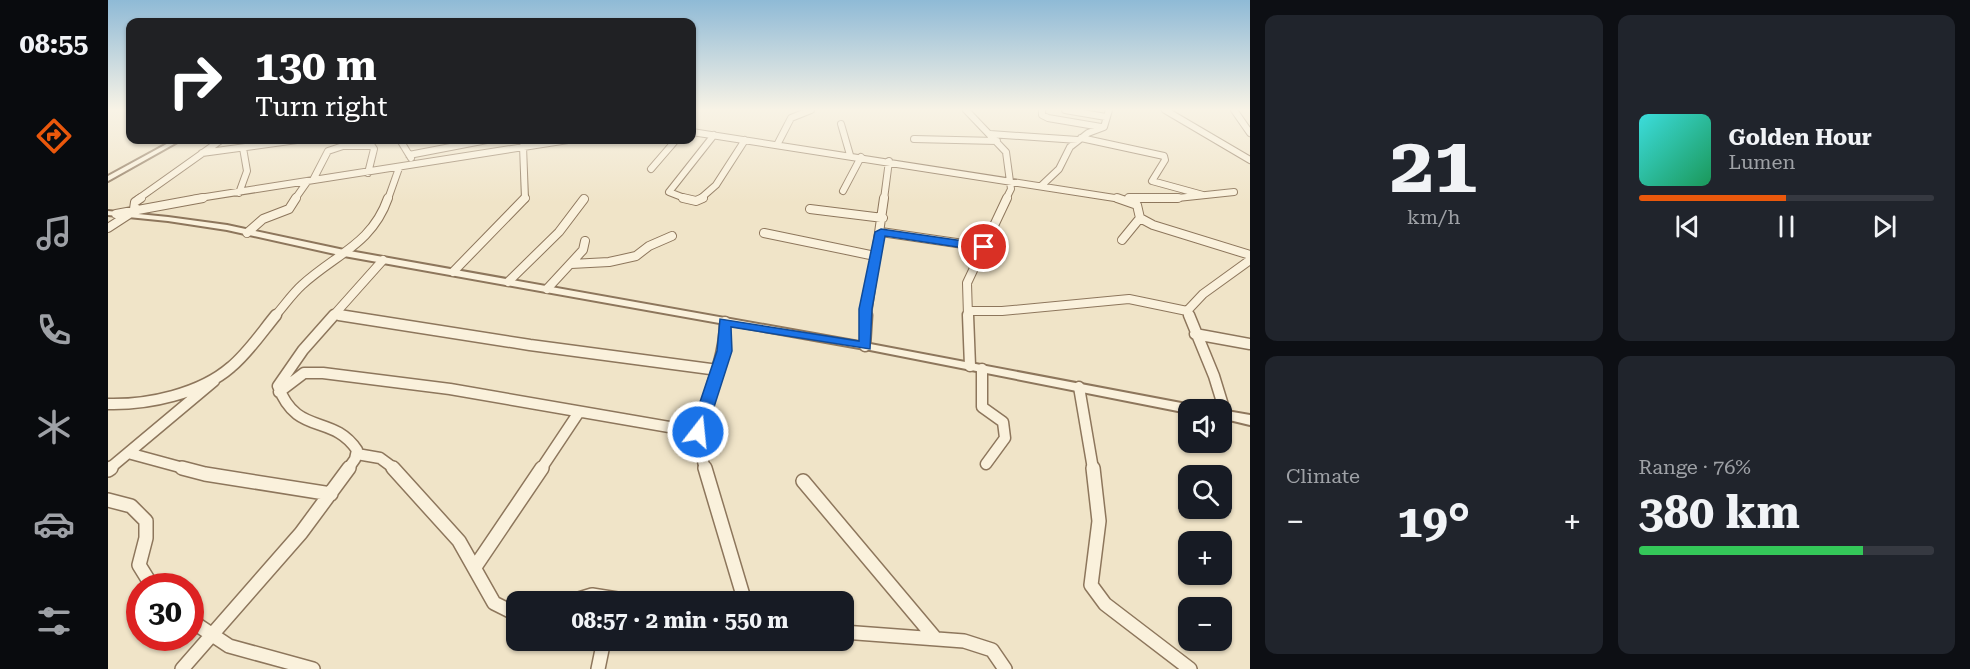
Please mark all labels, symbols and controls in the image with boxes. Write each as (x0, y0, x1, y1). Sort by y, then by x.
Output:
text: 08:55 (20, 28, 88, 60)
text: 130 m (255, 41, 377, 90)
icon: right (156, 42, 234, 120)
text: Turn right (255, 91, 388, 123)
icon: directions (33, 115, 75, 157)
text: 21 (1390, 120, 1477, 211)
text: Golden Hour (1729, 125, 1872, 150)
text: Lumen (1729, 150, 1795, 174)
text: km/h (1407, 205, 1461, 229)
icon: previous (1671, 210, 1704, 243)
icon: pause (1770, 210, 1803, 243)
icon: next (1868, 210, 1901, 243)
icon: music (33, 212, 75, 254)
pin (958, 221, 1009, 272)
icon: arrive (967, 230, 1000, 263)
icon: phone (33, 309, 75, 351)
map controls (1178, 399, 1232, 651)
button: sound (1178, 399, 1232, 453)
position arrow (666, 400, 730, 464)
icon: climate (33, 406, 75, 448)
text: Range · 76% (1639, 455, 1751, 479)
text: Climate (1286, 464, 1360, 488)
button: search (1178, 465, 1232, 519)
text: 380 km (1639, 486, 1800, 539)
text: 19° (1397, 495, 1470, 548)
text: − (1286, 502, 1304, 541)
text: + (1563, 502, 1582, 541)
icon: car (33, 503, 75, 545)
button: + (1178, 531, 1232, 585)
speed limit sign: 30 (126, 573, 204, 651)
button: − (1178, 597, 1232, 651)
icon: filters (33, 600, 75, 642)
text: 08:57 · 2 min · 550 m (571, 608, 789, 633)

